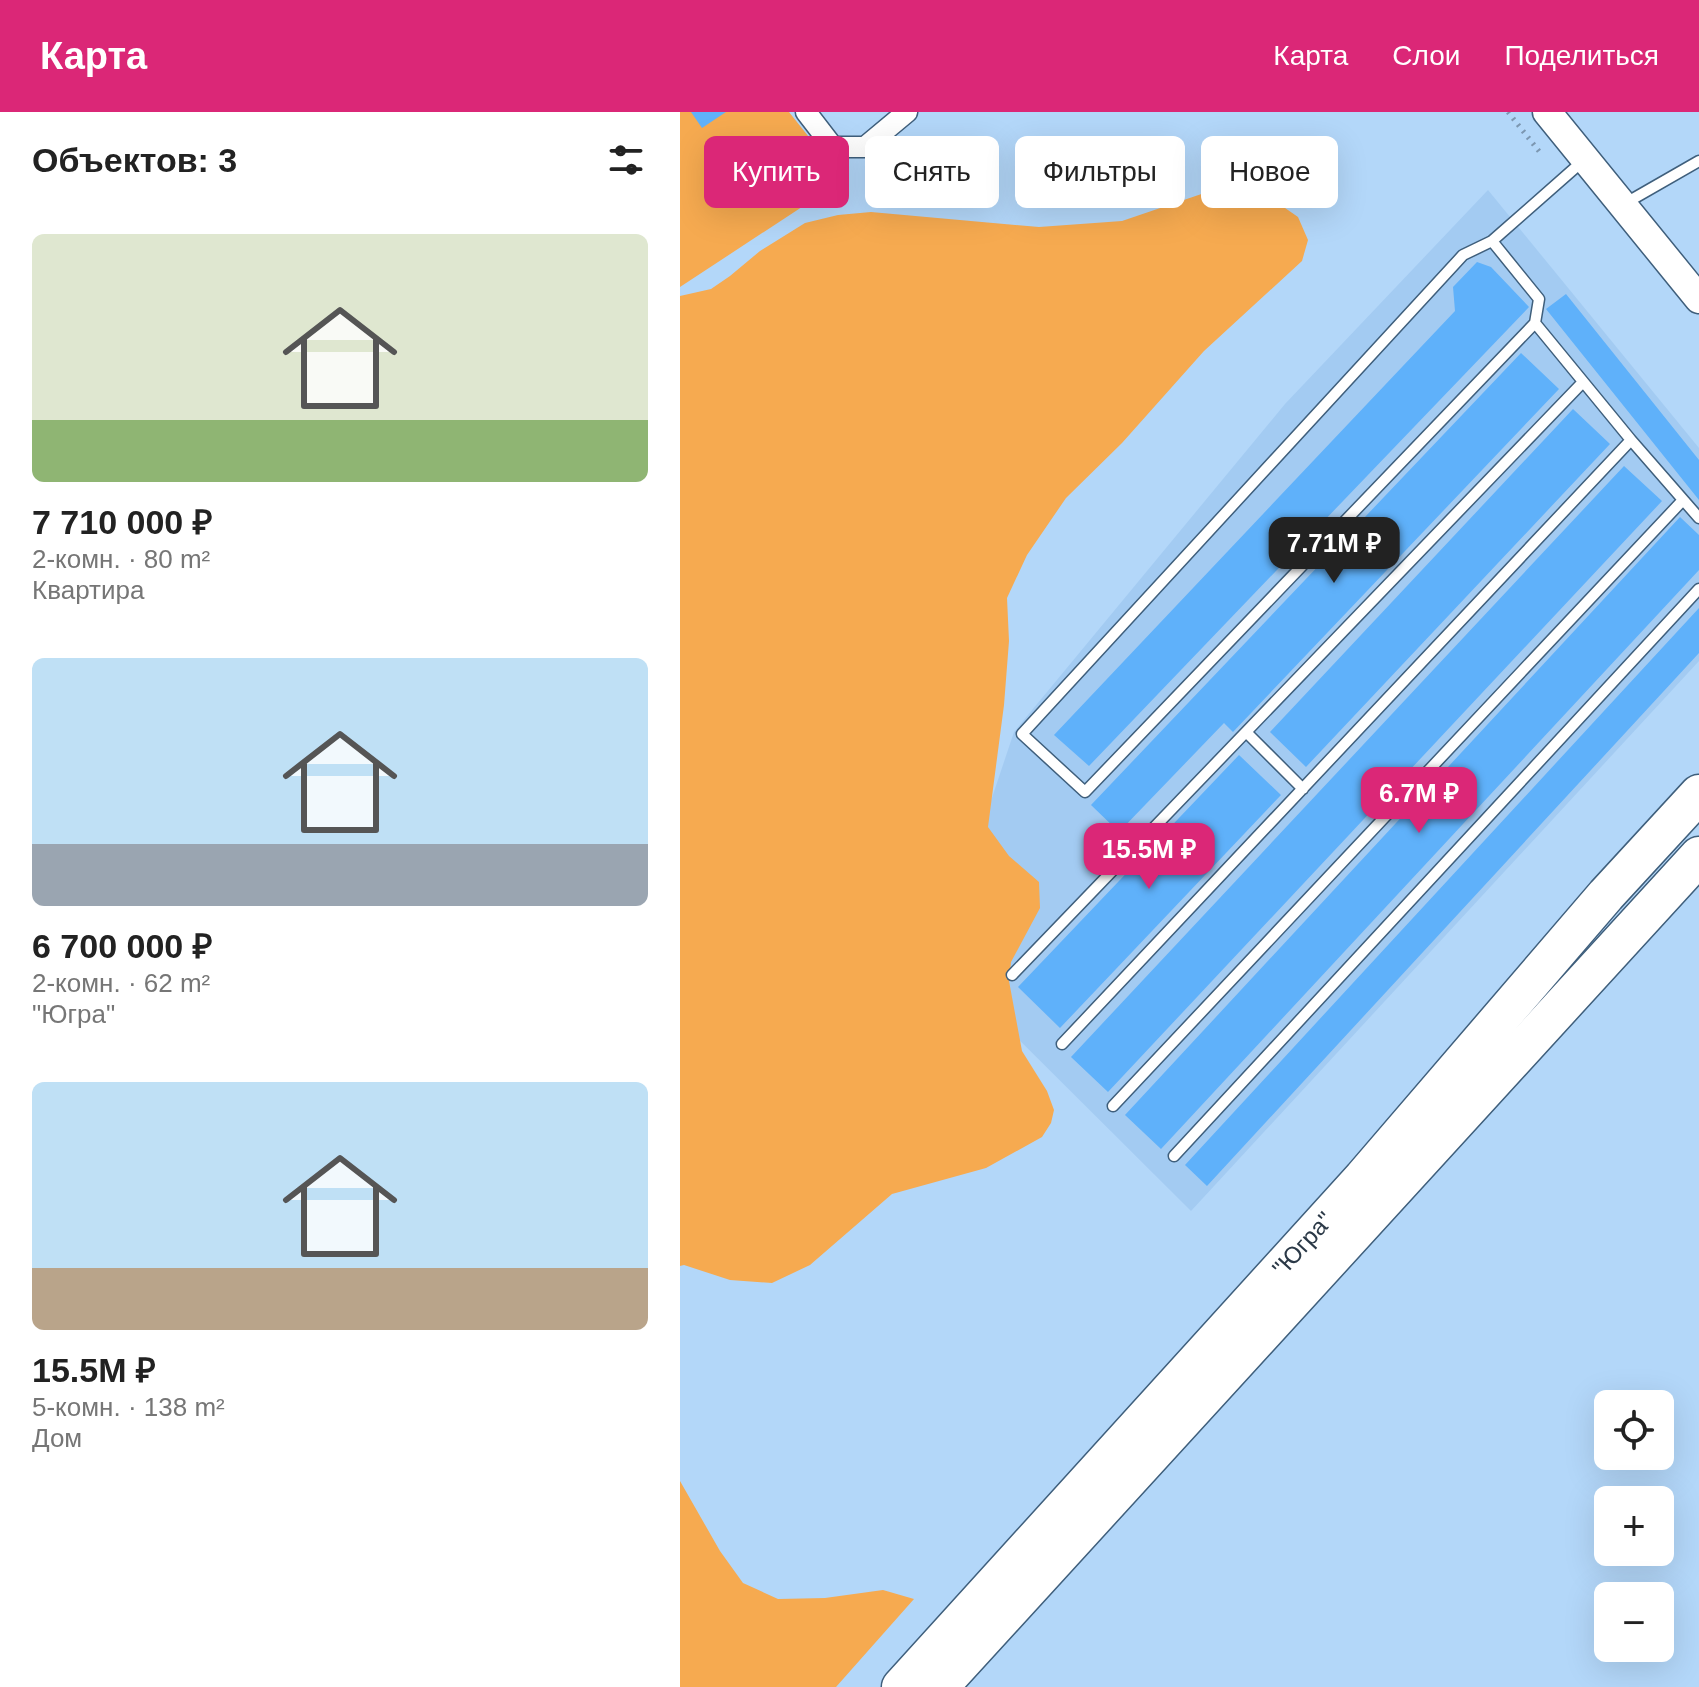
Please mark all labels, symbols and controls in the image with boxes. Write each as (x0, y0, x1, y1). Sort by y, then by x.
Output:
text: Карта (40, 35, 147, 77)
text: Карта (1273, 40, 1348, 71)
text: Слои (1392, 40, 1460, 71)
text: Поделиться (1504, 40, 1659, 71)
chip: Купить (704, 136, 849, 208)
chip: Снять (865, 136, 999, 208)
chip: Фильтры (1015, 136, 1185, 208)
chip: Новое (1201, 136, 1338, 208)
icon: filters (604, 138, 648, 182)
text: Объектов: 3 (32, 141, 237, 179)
icon: home (268, 286, 412, 430)
text: 7 710 000 ₽ (32, 503, 213, 541)
pin: 7.71M ₽ (1260, 517, 1408, 585)
text: 7.71M ₽ (1287, 528, 1381, 558)
text: 2-комн. · 80 m² (32, 544, 210, 574)
text: Квартира (32, 575, 144, 605)
icon: home (268, 710, 412, 854)
pin: 6.7M ₽ (1354, 767, 1484, 835)
text: 6.7M ₽ (1379, 778, 1459, 808)
pin: 15.5M ₽ (1075, 823, 1223, 891)
text: 15.5M ₽ (1102, 834, 1196, 864)
text: 6 700 000 ₽ (32, 927, 213, 965)
text: 2-комн. · 62 m² (32, 968, 210, 998)
text: "Югра" (32, 999, 115, 1029)
icon: home (268, 1134, 412, 1278)
street label: "Югра" (1267, 1206, 1338, 1281)
text: 15.5M ₽ (32, 1351, 156, 1389)
map controls (1594, 1390, 1674, 1662)
button: locate (1594, 1390, 1674, 1470)
text: 5-комн. · 138 m² (32, 1392, 225, 1422)
text: Дом (32, 1423, 82, 1453)
button: + (1594, 1486, 1674, 1566)
button: − (1594, 1582, 1674, 1662)

